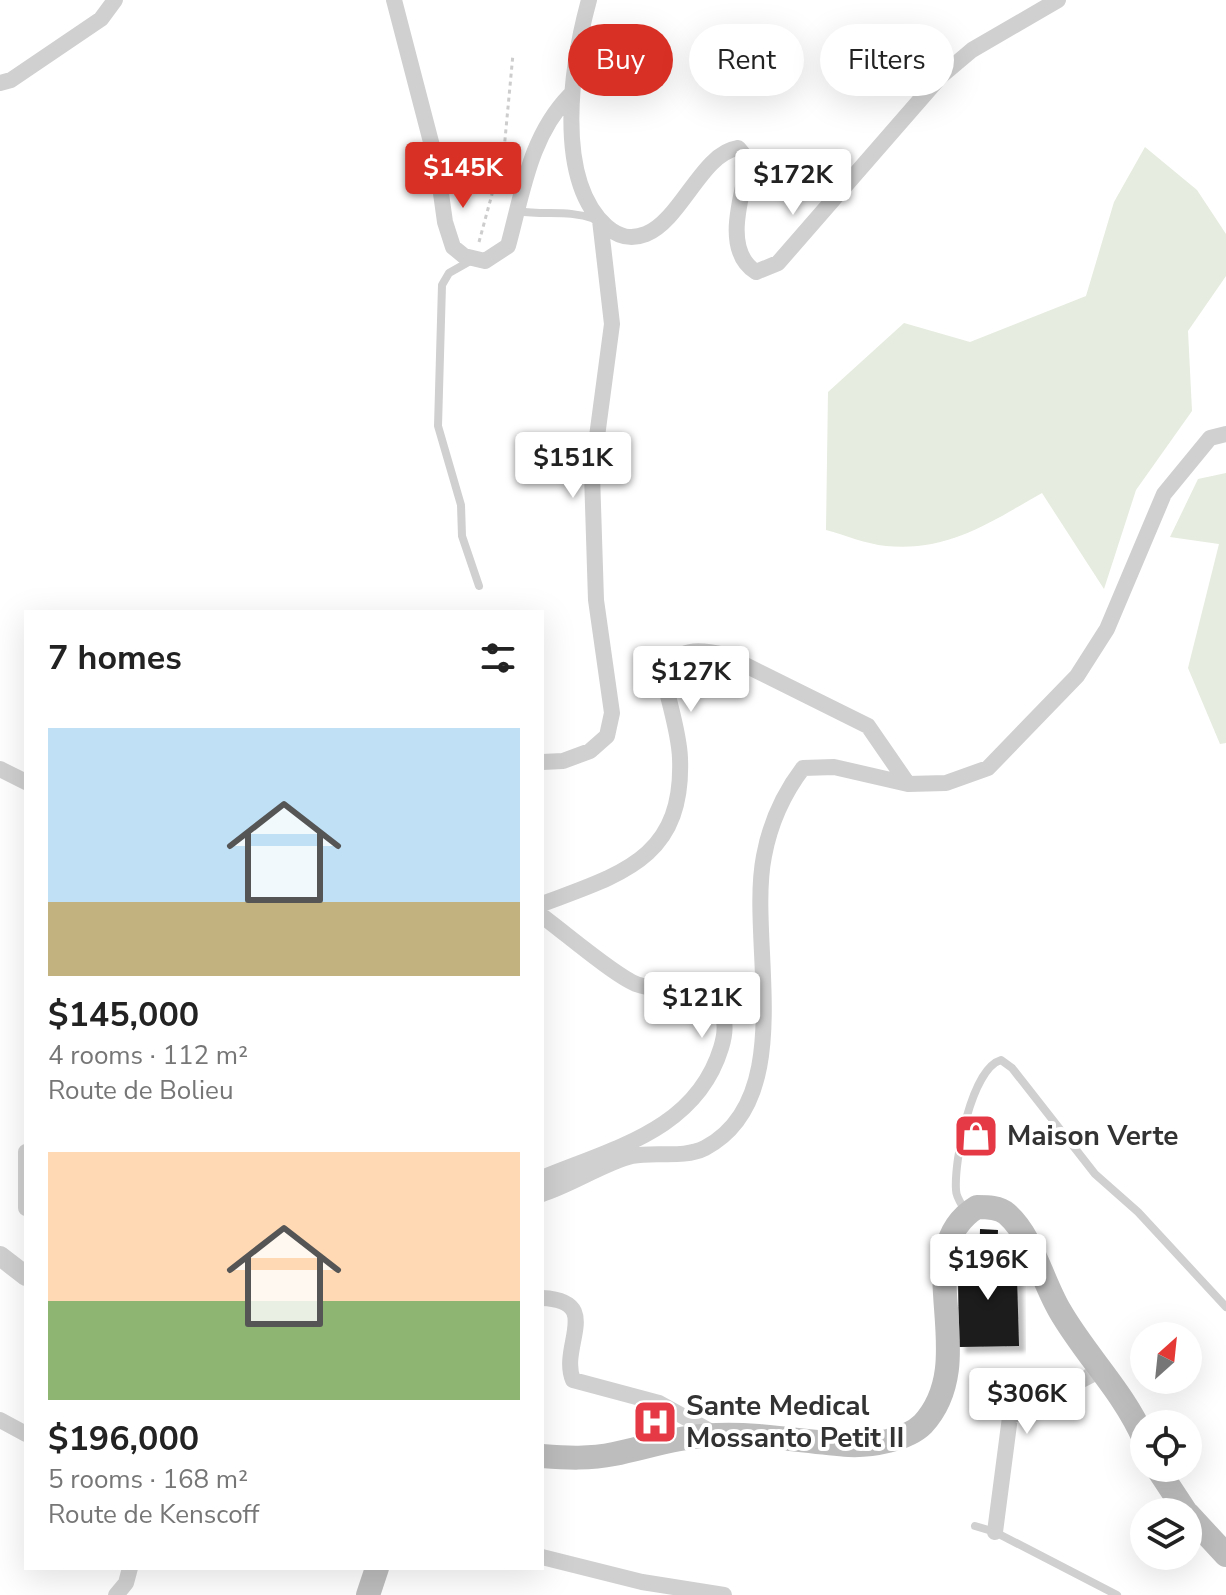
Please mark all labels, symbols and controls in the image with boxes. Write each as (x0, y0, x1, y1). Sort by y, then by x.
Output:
chip: Buy (568, 24, 673, 96)
chip: Rent (689, 24, 804, 96)
chip: Filters (820, 24, 954, 96)
pin: $145K (407, 142, 519, 210)
pin: $172K (737, 149, 849, 217)
text: $145K (423, 150, 503, 185)
text: $172K (753, 157, 833, 192)
pin: $151K (517, 432, 629, 500)
text: $151K (533, 440, 613, 475)
text: 7 homes (48, 635, 182, 681)
icon: filters (476, 636, 520, 680)
pin: $127K (635, 646, 747, 714)
text: $127K (651, 654, 731, 689)
icon: home (212, 780, 356, 924)
pin: $121K (646, 972, 758, 1040)
text: $121K (662, 980, 742, 1015)
text: $145,000 (48, 992, 199, 1038)
text: 4 rooms · 112 m² (48, 1038, 248, 1073)
text: Route de Bolieu (48, 1073, 233, 1108)
shop icon: Maison Verte (952, 1112, 1000, 1160)
place label: Maison Verte (1007, 1117, 1178, 1155)
icon: home (212, 1204, 356, 1348)
pin: $196K (932, 1234, 1044, 1302)
text: $196K (948, 1242, 1028, 1277)
north arrow (1130, 1322, 1202, 1394)
map controls (1130, 1322, 1202, 1570)
pin: $306K (971, 1368, 1083, 1436)
text: $306K (987, 1376, 1067, 1411)
place label: Sante Medical Mossanto Petit II (686, 1387, 904, 1457)
hospital icon: Sante Medical Mossanto Petit II (631, 1398, 679, 1446)
button: locate (1130, 1410, 1202, 1482)
text: $196,000 (48, 1416, 199, 1462)
text: 5 rooms · 168 m² (48, 1462, 248, 1497)
text: Route de Kenscoff (48, 1497, 259, 1532)
button: layers (1130, 1498, 1202, 1570)

